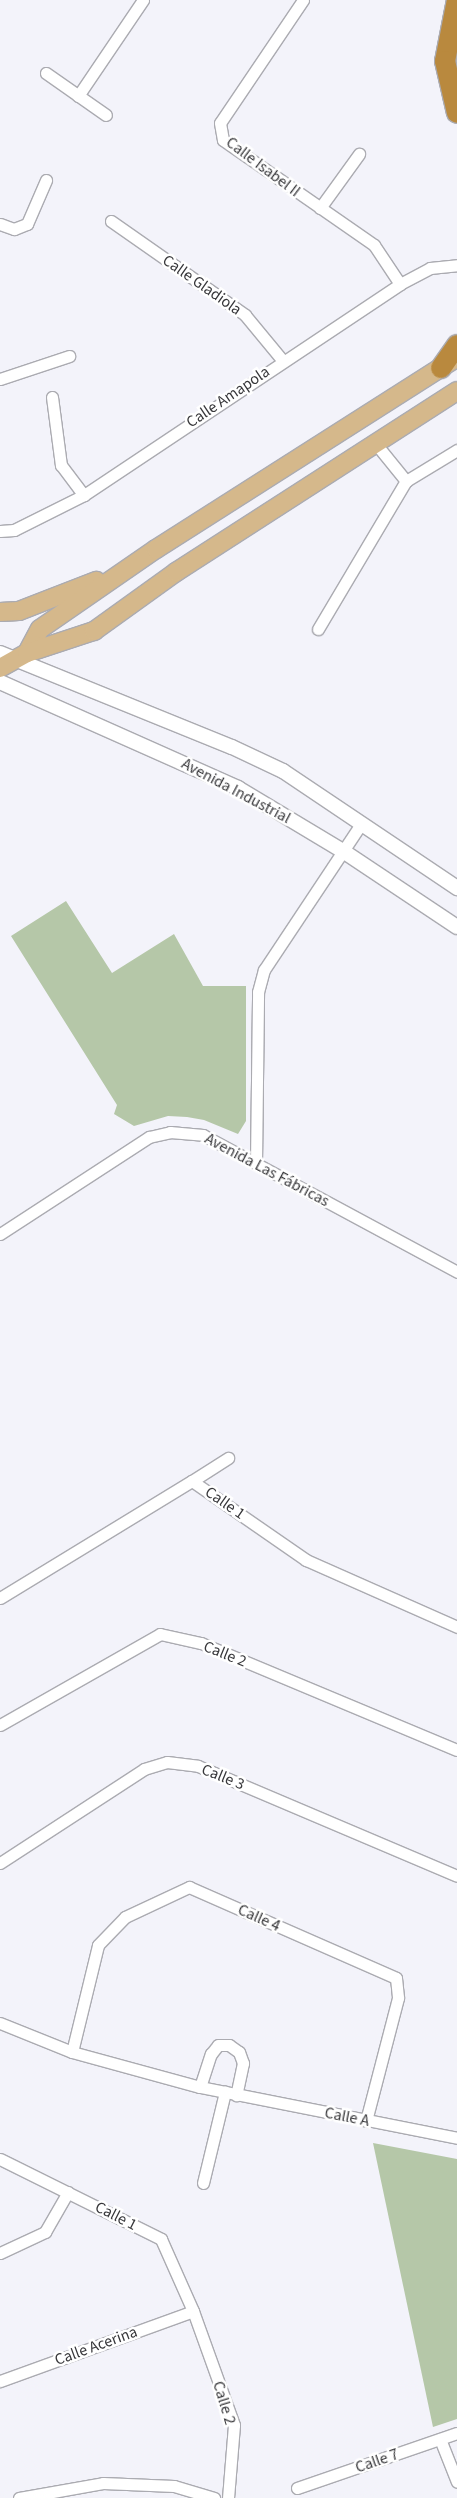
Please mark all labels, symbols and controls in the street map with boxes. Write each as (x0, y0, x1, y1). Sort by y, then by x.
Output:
street label: Calle Isabel II (222, 133, 304, 201)
street label: Calle Gladiola (159, 251, 245, 319)
street label: Calle Amapola (183, 362, 273, 432)
street label: Avenida Industrial (178, 754, 294, 828)
street label: Avenida Las Fábricas (201, 1129, 333, 1211)
street label: Calle 1 (201, 1482, 249, 1524)
street label: Calle 2 (201, 1637, 249, 1671)
street label: Calle 3 (199, 1760, 247, 1794)
street label: Calle 4 (235, 1900, 283, 1936)
street label: Calle A (323, 2103, 371, 2131)
street label: Calle 1 (92, 2197, 140, 2235)
street label: Calle Acerina (52, 2322, 140, 2370)
street label: Calle 2 (208, 2379, 240, 2427)
street label: Calle 7 (353, 2445, 401, 2477)

